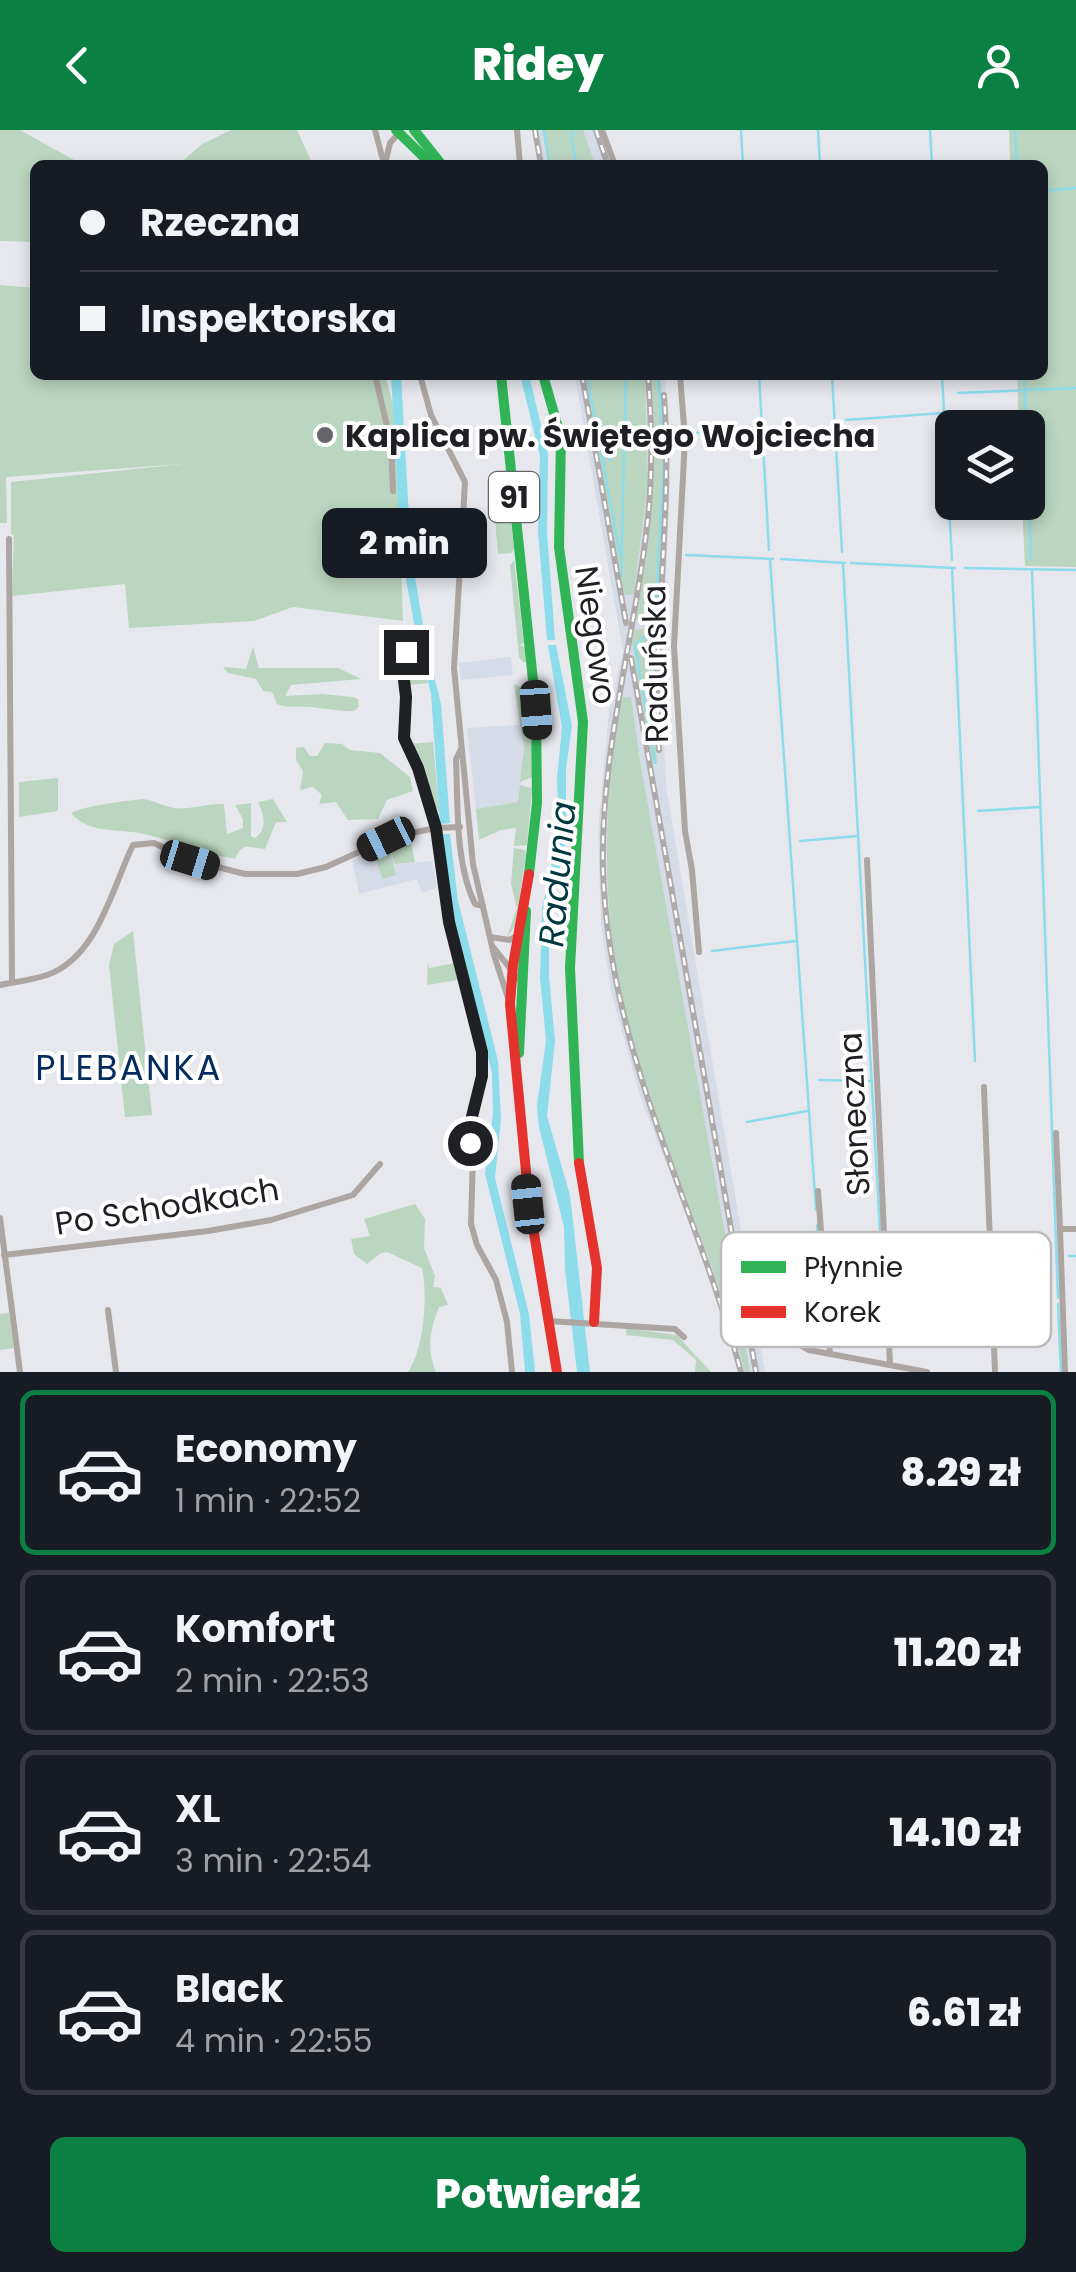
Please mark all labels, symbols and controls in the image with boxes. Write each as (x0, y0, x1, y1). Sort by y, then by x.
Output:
text: Ridey (472, 33, 604, 96)
icon: back (50, 38, 105, 93)
icon: person (971, 38, 1026, 93)
text: Rzeczna (140, 196, 300, 249)
text: Inspektorska (140, 292, 397, 345)
map controls (935, 410, 1045, 520)
button: layers (935, 410, 1045, 520)
place label: Kaplica pw. Świętego Wojciecha (345, 413, 876, 458)
marker: Kaplica pw. Świętego Wojciecha (314, 424, 336, 446)
road number: 91 (489, 472, 539, 522)
callout: 2 min (324, 507, 488, 577)
text: 2 min (359, 520, 450, 565)
street label: Niegowo (564, 563, 628, 707)
street label: Raduńska (631, 584, 679, 744)
route end (384, 630, 429, 675)
car (519, 679, 553, 741)
water label: Radunia (526, 799, 588, 949)
car (352, 812, 420, 866)
car (157, 837, 223, 883)
street label: Słoneczna (827, 1031, 881, 1197)
district label: PLEBANKA (35, 1043, 223, 1092)
route start (448, 1121, 493, 1166)
street label: Po Schodkach (52, 1166, 282, 1246)
car (510, 1173, 546, 1235)
legend (721, 1232, 1051, 1347)
text: Płynnie (804, 1248, 903, 1287)
text: Korek (804, 1293, 881, 1332)
text: Economy (175, 1422, 357, 1475)
icon: car (55, 1428, 145, 1518)
text: 8.29 zł (900, 1446, 1021, 1499)
text: 1 min · 22:52 (175, 1478, 361, 1523)
text: Komfort (175, 1602, 336, 1655)
icon: car (55, 1608, 145, 1698)
text: 11.20 zł (894, 1626, 1021, 1679)
text: 2 min · 22:53 (175, 1658, 370, 1703)
text: XL (175, 1782, 220, 1835)
icon: car (55, 1788, 145, 1878)
text: 14.10 zł (889, 1806, 1021, 1859)
text: 3 min · 22:54 (175, 1838, 371, 1883)
text: Black (175, 1962, 284, 2015)
icon: car (55, 1968, 145, 2058)
text: 6.61 zł (907, 1986, 1021, 2039)
text: 4 min · 22:55 (175, 2018, 373, 2063)
button: Potwierdź (50, 2137, 1026, 2252)

